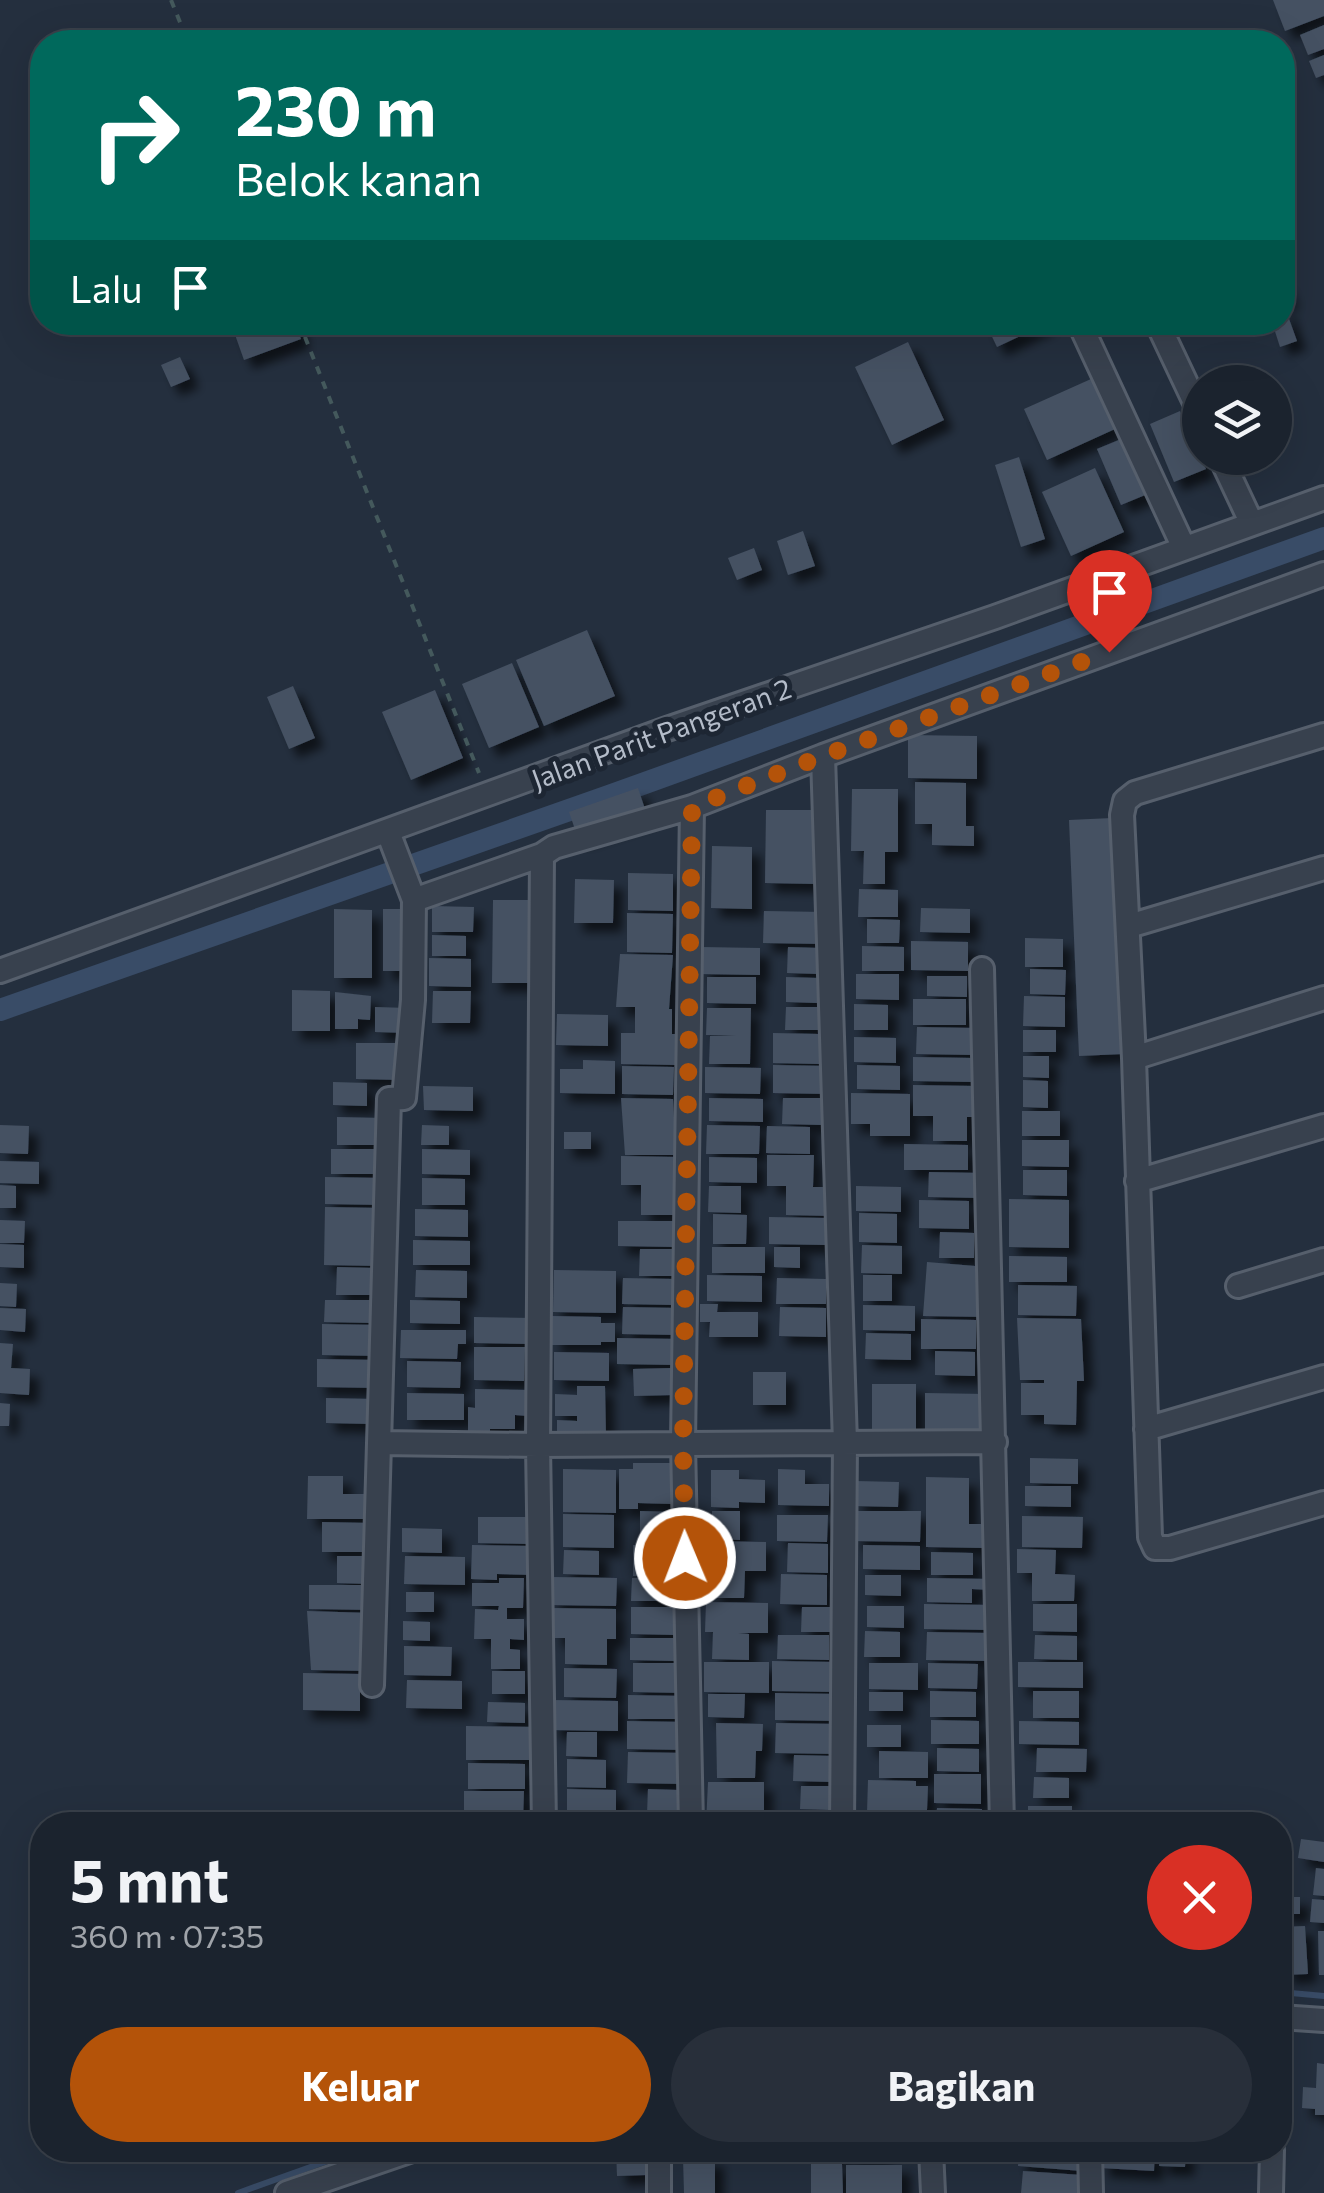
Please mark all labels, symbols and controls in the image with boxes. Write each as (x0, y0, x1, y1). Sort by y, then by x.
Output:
text: 230 m (235, 65, 437, 150)
icon: right (70, 70, 200, 200)
text: Belok kanan (235, 150, 482, 205)
icon: arrive (163, 260, 218, 315)
text: Lalu (70, 264, 143, 311)
map controls (1182, 365, 1292, 475)
button: layers (1182, 365, 1292, 475)
pin (1067, 550, 1152, 653)
icon: arrive (1082, 565, 1137, 620)
street label: Jalan Parit Pangeran 2 (527, 670, 795, 796)
position arrow (633, 1506, 737, 1610)
text: 5 mnt (70, 1841, 229, 1914)
button: close (1147, 1845, 1252, 1950)
text: 360 m · 07:35 (70, 1915, 264, 1955)
button: Keluar (70, 2027, 651, 2142)
button: Bagikan (671, 2027, 1252, 2142)

